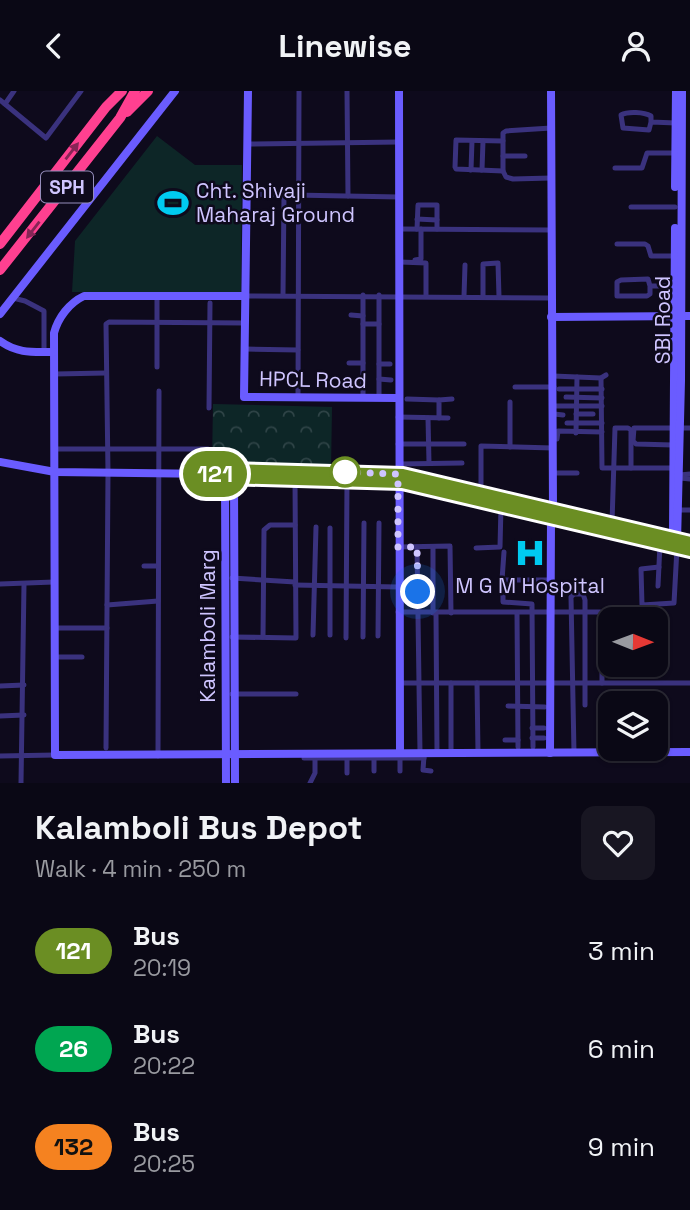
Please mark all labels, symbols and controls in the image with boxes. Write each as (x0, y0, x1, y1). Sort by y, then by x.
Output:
text: Linewise (279, 26, 411, 66)
icon: back (35, 27, 73, 65)
icon: person (617, 27, 655, 65)
one-way arrow (64, 142, 78, 160)
road number: SPH (41, 171, 93, 202)
place label: Cht. Shivaji Maharaj Ground (196, 177, 355, 228)
sports icon: Cht. Shivaji Maharaj Ground (156, 186, 190, 220)
one-way arrow (27, 221, 41, 239)
street label: SBI Road (649, 276, 676, 364)
street label: HPCL Road (259, 365, 367, 394)
line badge: 121 (175, 451, 255, 497)
unlabelled marker (330, 457, 360, 487)
text: 121 (197, 458, 233, 489)
hospital icon: M G M Hospital (513, 536, 547, 570)
street label: Kalamboli Marg (194, 549, 221, 703)
place label: M G M Hospital (455, 572, 605, 599)
your location (400, 574, 435, 609)
north arrow (598, 607, 668, 677)
map controls (598, 607, 668, 761)
button: layers (598, 691, 668, 761)
button: heart (581, 806, 655, 880)
text: Kalamboli Bus Depot (35, 807, 363, 849)
text: Walk · 4 min · 250 m (35, 854, 246, 884)
text: Bus (133, 919, 180, 953)
text: 3 min (588, 934, 655, 968)
text: 121 (56, 935, 91, 966)
text: 20:19 (133, 953, 191, 983)
text: Bus (133, 1017, 180, 1051)
text: 6 min (588, 1032, 655, 1066)
text: 26 (59, 1033, 88, 1064)
text: 20:22 (133, 1051, 195, 1081)
text: Bus (133, 1115, 180, 1149)
text: 9 min (588, 1130, 655, 1164)
text: 132 (54, 1131, 93, 1162)
text: 20:25 (133, 1149, 195, 1179)

